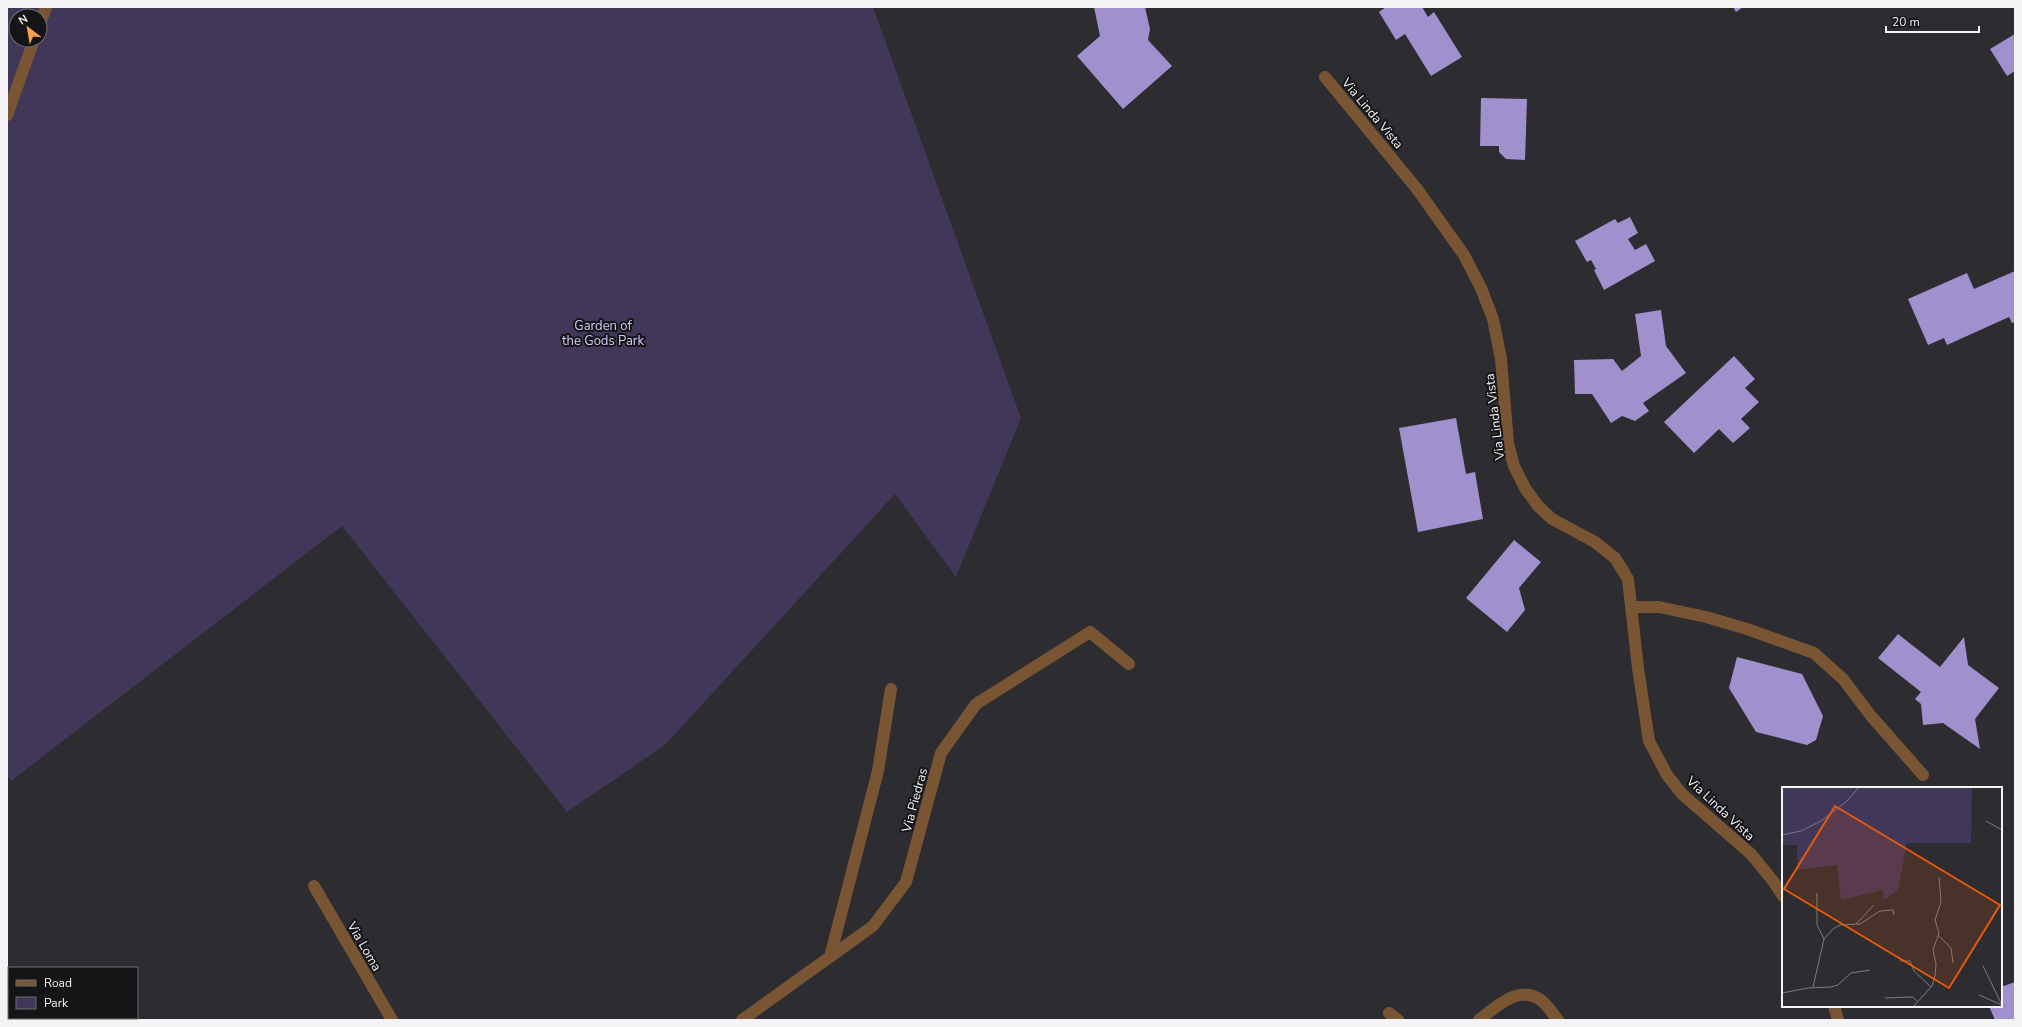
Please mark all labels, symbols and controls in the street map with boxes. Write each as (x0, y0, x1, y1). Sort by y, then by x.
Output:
north arrow (8, 8, 48, 48)
scale bar (1886, 8, 1979, 34)
text: N (16, 11, 30, 28)
text: 20 m (1892, 14, 1920, 30)
street label: Via Linda Vista (1337, 74, 1407, 153)
park label: Garden of the Gods Park (562, 317, 644, 350)
street label: Via Linda Vista (1481, 373, 1509, 462)
street label: Via Piedras (898, 766, 932, 835)
street label: Via Linda Vista (1682, 772, 1758, 845)
inset map (1782, 787, 2002, 1007)
street label: Via Loma (342, 918, 386, 975)
legend (8, 967, 138, 1019)
text: Road (44, 975, 72, 991)
text: Park (44, 995, 69, 1011)

